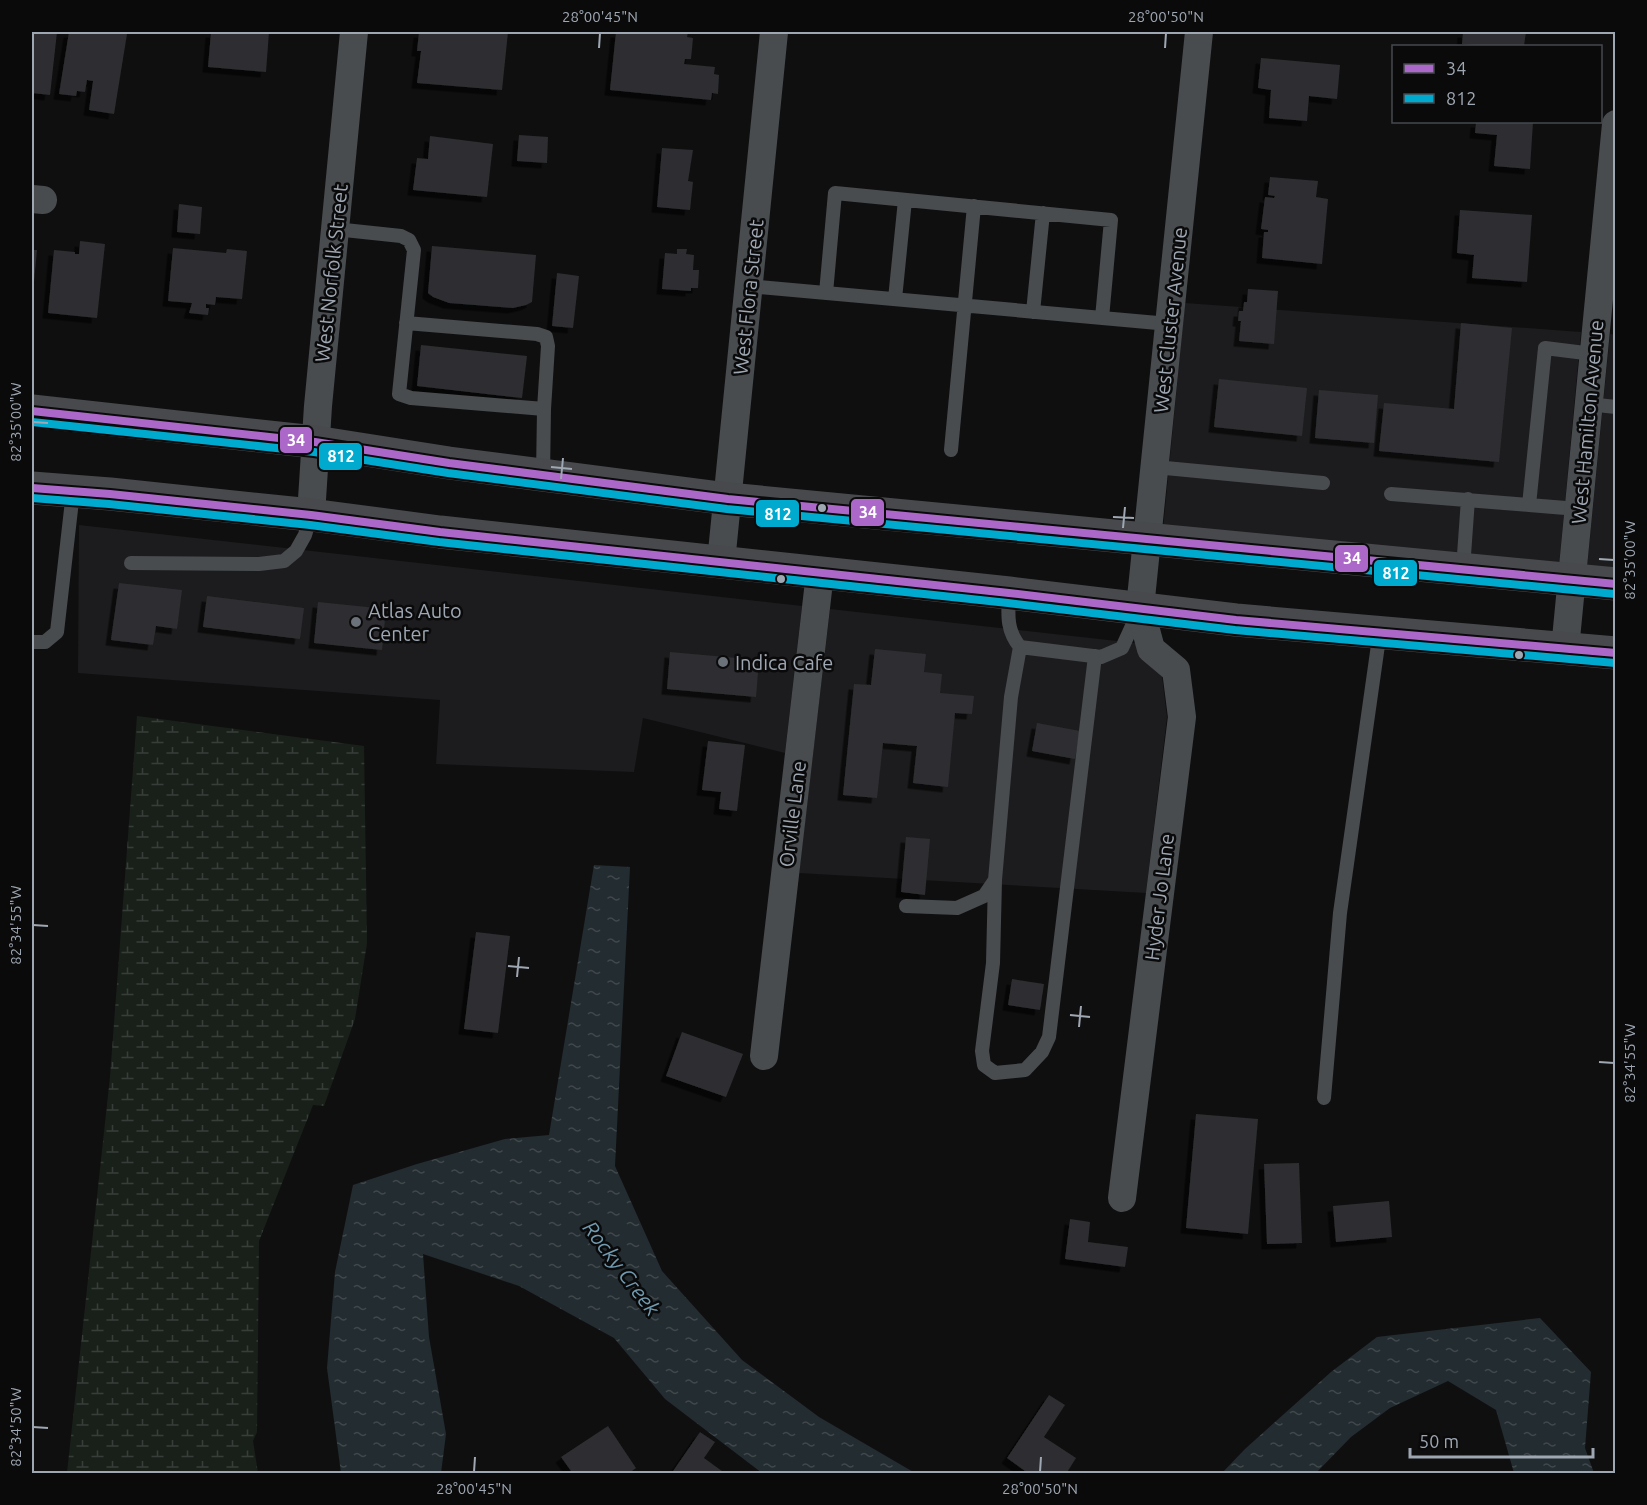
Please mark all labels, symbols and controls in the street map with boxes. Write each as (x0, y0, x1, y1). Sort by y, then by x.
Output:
text: 28°00'45"N (562, 8, 638, 25)
text: 28°00'50"N (1128, 8, 1204, 25)
legend (1392, 45, 1602, 123)
text: 34 (1446, 58, 1466, 78)
text: 812 (1446, 88, 1476, 108)
street label: West Norfolk Street (310, 183, 352, 363)
street label: West Flora Street (728, 218, 768, 376)
street label: West Cluster Avenue (1149, 226, 1191, 414)
street label: West Hamilton Avenue (1567, 319, 1607, 525)
text: 82°35'00"W (7, 382, 24, 462)
line badge: 34 (279, 426, 313, 454)
text: 34 (287, 431, 305, 449)
line badge: 812 (318, 442, 363, 471)
text: 812 (327, 447, 355, 465)
line badge: 34 (850, 498, 885, 527)
line badge: 812 (755, 499, 800, 528)
unlabelled marker (816, 502, 828, 514)
text: 34 (859, 503, 877, 521)
text: 812 (764, 505, 792, 523)
text: 82°35'00"W (1621, 520, 1638, 600)
line badge: 34 (1334, 544, 1369, 573)
text: 34 (1343, 549, 1361, 567)
line badge: 812 (1373, 559, 1418, 587)
text: 812 (1382, 564, 1410, 582)
unlabelled marker (775, 573, 787, 585)
place label: Atlas Auto Center (368, 599, 462, 645)
marker: Atlas Auto Center (349, 615, 363, 629)
unlabelled marker (1513, 649, 1525, 661)
place label: Indica Cafe (735, 651, 833, 674)
marker: Indica Cafe (716, 655, 730, 669)
street label: Orville Lane (774, 759, 810, 869)
street label: Hyder Jo Lane (1140, 832, 1178, 962)
text: 82°34'55"W (7, 885, 24, 965)
text: 82°34'55"W (1621, 1023, 1638, 1103)
water label: Rocky Creek (579, 1216, 666, 1320)
text: 82°34'50"W (7, 1387, 24, 1467)
scale bar (1410, 1421, 1593, 1459)
text: 50 m (1419, 1431, 1459, 1451)
text: 28°00'45"N (436, 1480, 512, 1497)
text: 28°00'50"N (1002, 1480, 1078, 1497)

